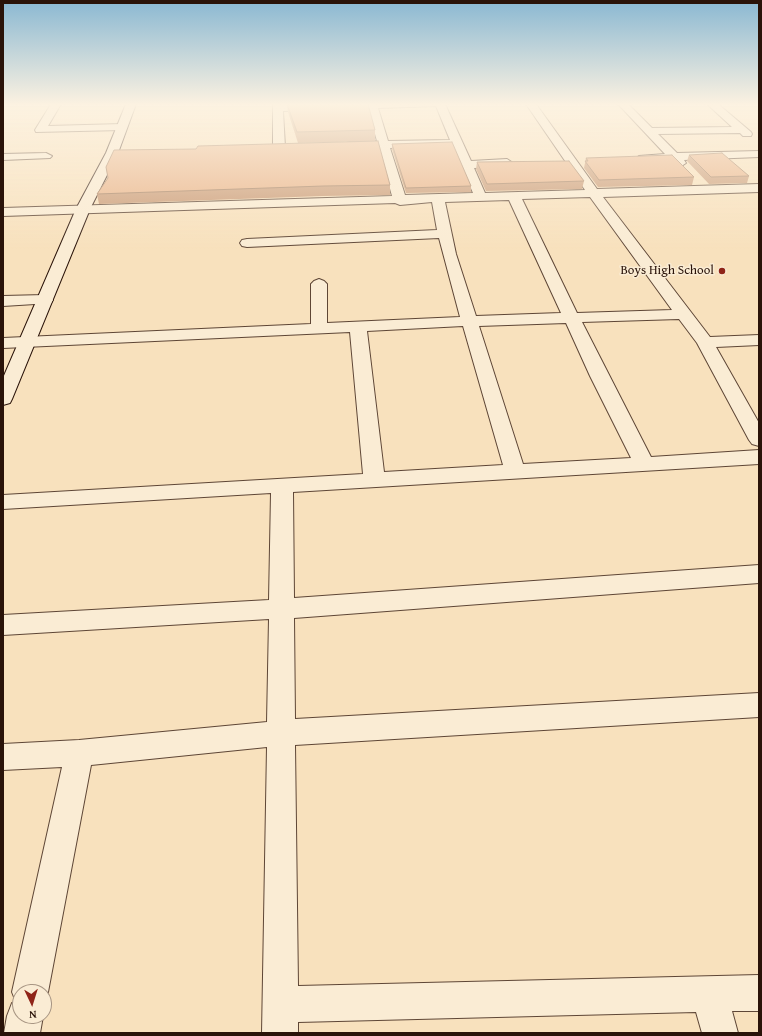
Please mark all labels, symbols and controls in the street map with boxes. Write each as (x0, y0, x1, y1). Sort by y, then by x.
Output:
place label: Boys High School (620, 263, 714, 279)
marker: Boys High School (717, 266, 727, 276)
north arrow (12, 984, 52, 1024)
text: N (29, 1007, 37, 1023)

